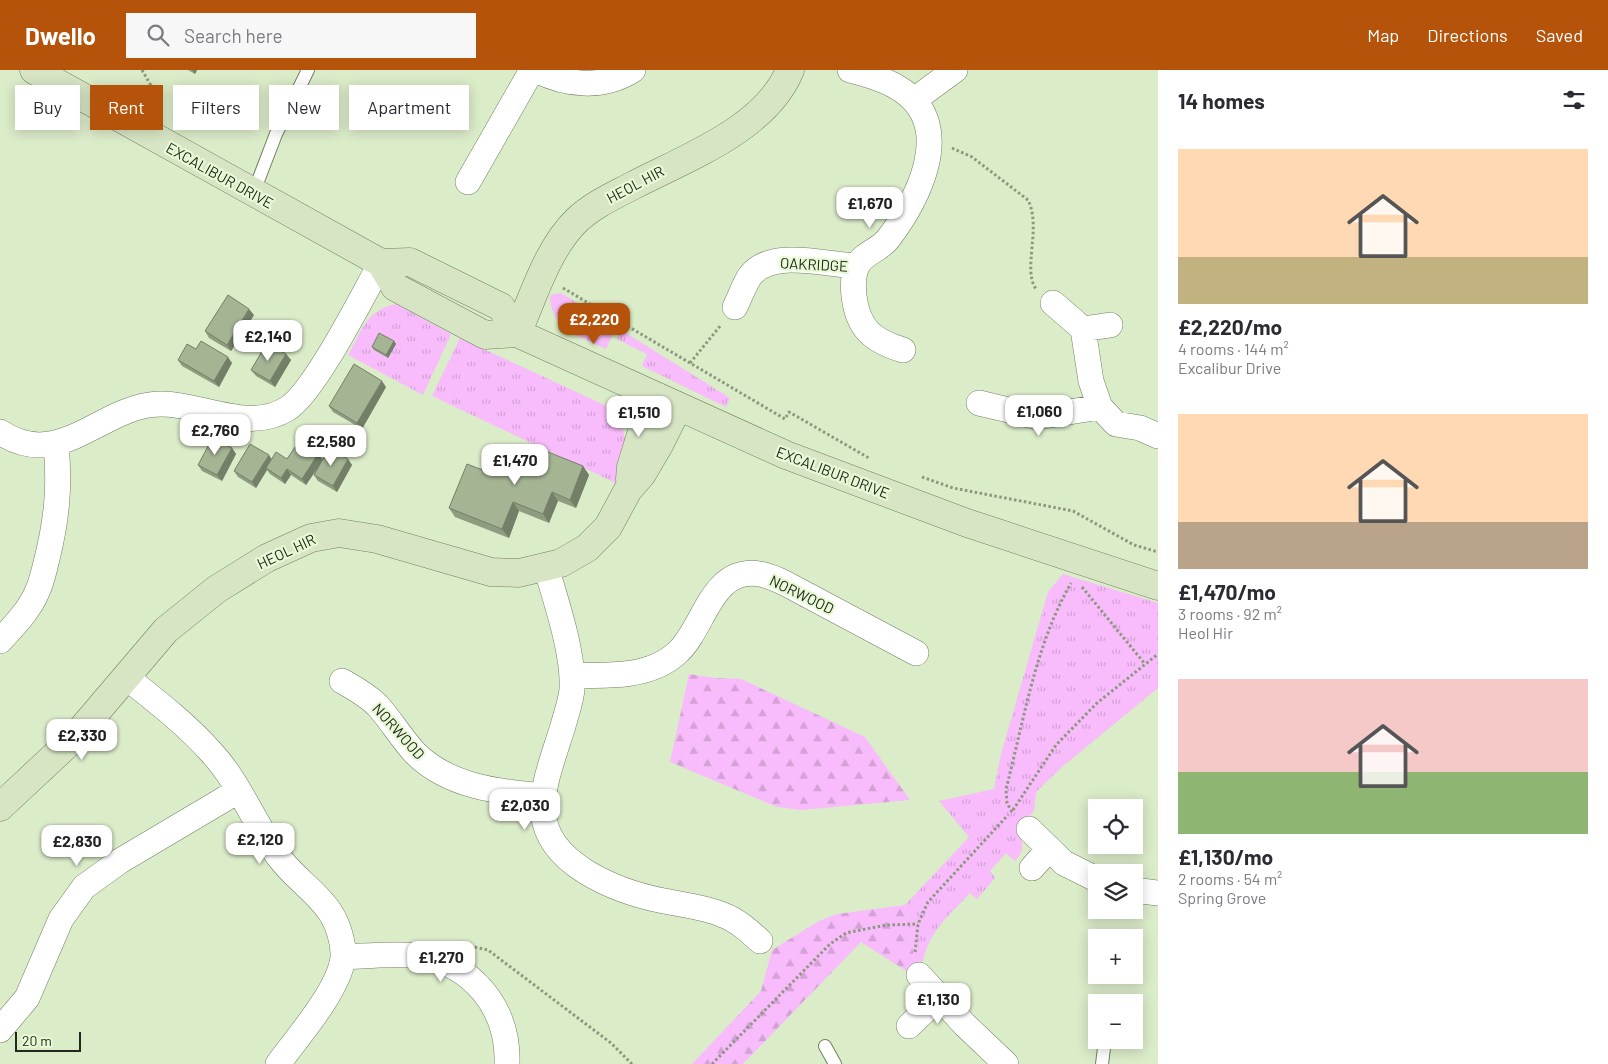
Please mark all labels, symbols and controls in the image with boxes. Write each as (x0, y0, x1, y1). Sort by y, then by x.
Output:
search box (126, 13, 476, 58)
text: Dwello (25, 21, 96, 50)
icon: search (144, 21, 172, 49)
text: Search here (184, 24, 283, 47)
text: Map (1367, 24, 1399, 46)
text: Directions (1427, 24, 1508, 46)
text: Saved (1536, 24, 1583, 46)
chip: Buy (15, 85, 80, 130)
chip: Rent (90, 85, 163, 130)
chip: Filters (173, 85, 259, 130)
chip: New (269, 85, 339, 130)
chip: Apartment (349, 85, 469, 130)
icon: filters (1560, 86, 1588, 114)
text: 14 homes (1178, 88, 1265, 113)
street label: EXCALIBUR DRIVE (163, 138, 277, 212)
street label: HEOL HIR (603, 161, 667, 207)
icon: home (1338, 181, 1428, 271)
pin: £1,670 (829, 186, 911, 229)
text: £1,670 (847, 193, 893, 212)
street label: OAKRIDGE (779, 253, 849, 275)
pin: £2,220 (553, 302, 635, 345)
text: £2,220 (569, 309, 619, 328)
text: £2,220/mo (1178, 314, 1282, 339)
pin: £2,140 (227, 320, 309, 362)
text: £2,140 (244, 326, 292, 345)
text: 4 rooms · 144 m² (1178, 339, 1289, 358)
text: Excalibur Drive (1178, 358, 1281, 377)
pin: £1,060 (998, 394, 1080, 437)
pin: £1,510 (598, 396, 680, 438)
text: £1,060 (1016, 401, 1062, 420)
text: £1,510 (618, 402, 660, 421)
pin: £2,760 (174, 414, 256, 456)
text: £2,760 (191, 420, 239, 439)
pin: £2,580 (290, 424, 372, 467)
text: £2,580 (306, 431, 356, 450)
street label: EXCALIBUR DRIVE (774, 442, 892, 502)
pin: £1,470 (474, 444, 556, 486)
icon: home (1338, 446, 1428, 536)
text: £1,470 (492, 450, 538, 469)
street label: HEOL HIR (254, 530, 318, 572)
street label: NORWOOD (767, 571, 837, 617)
text: £1,470/mo (1178, 579, 1276, 604)
text: 3 rooms · 92 m² (1178, 604, 1282, 623)
text: Heol Hir (1178, 623, 1233, 642)
street label: NORWOOD (369, 699, 429, 763)
icon: home (1338, 711, 1428, 801)
pin: £2,330 (41, 718, 123, 761)
text: £2,330 (57, 725, 107, 744)
pin: £2,030 (484, 788, 566, 831)
text: £2,030 (500, 795, 550, 814)
map controls (1088, 799, 1143, 1049)
button: locate (1088, 799, 1143, 854)
pin: £2,120 (219, 822, 301, 865)
pin: £2,830 (36, 824, 118, 867)
text: £2,120 (237, 829, 283, 848)
text: £2,830 (52, 831, 102, 850)
text: £1,130/mo (1178, 844, 1273, 869)
button: layers (1088, 864, 1143, 919)
text: 2 rooms · 54 m² (1178, 869, 1282, 888)
text: Spring Grove (1178, 888, 1266, 907)
button: + (1088, 929, 1143, 984)
pin: £1,270 (400, 940, 482, 983)
text: £1,270 (418, 947, 464, 966)
pin: £1,130 (897, 982, 979, 1025)
text: £1,130 (916, 989, 960, 1008)
button: − (1088, 994, 1143, 1049)
scale bar (15, 1029, 81, 1052)
text: 20 m (22, 1032, 52, 1049)

